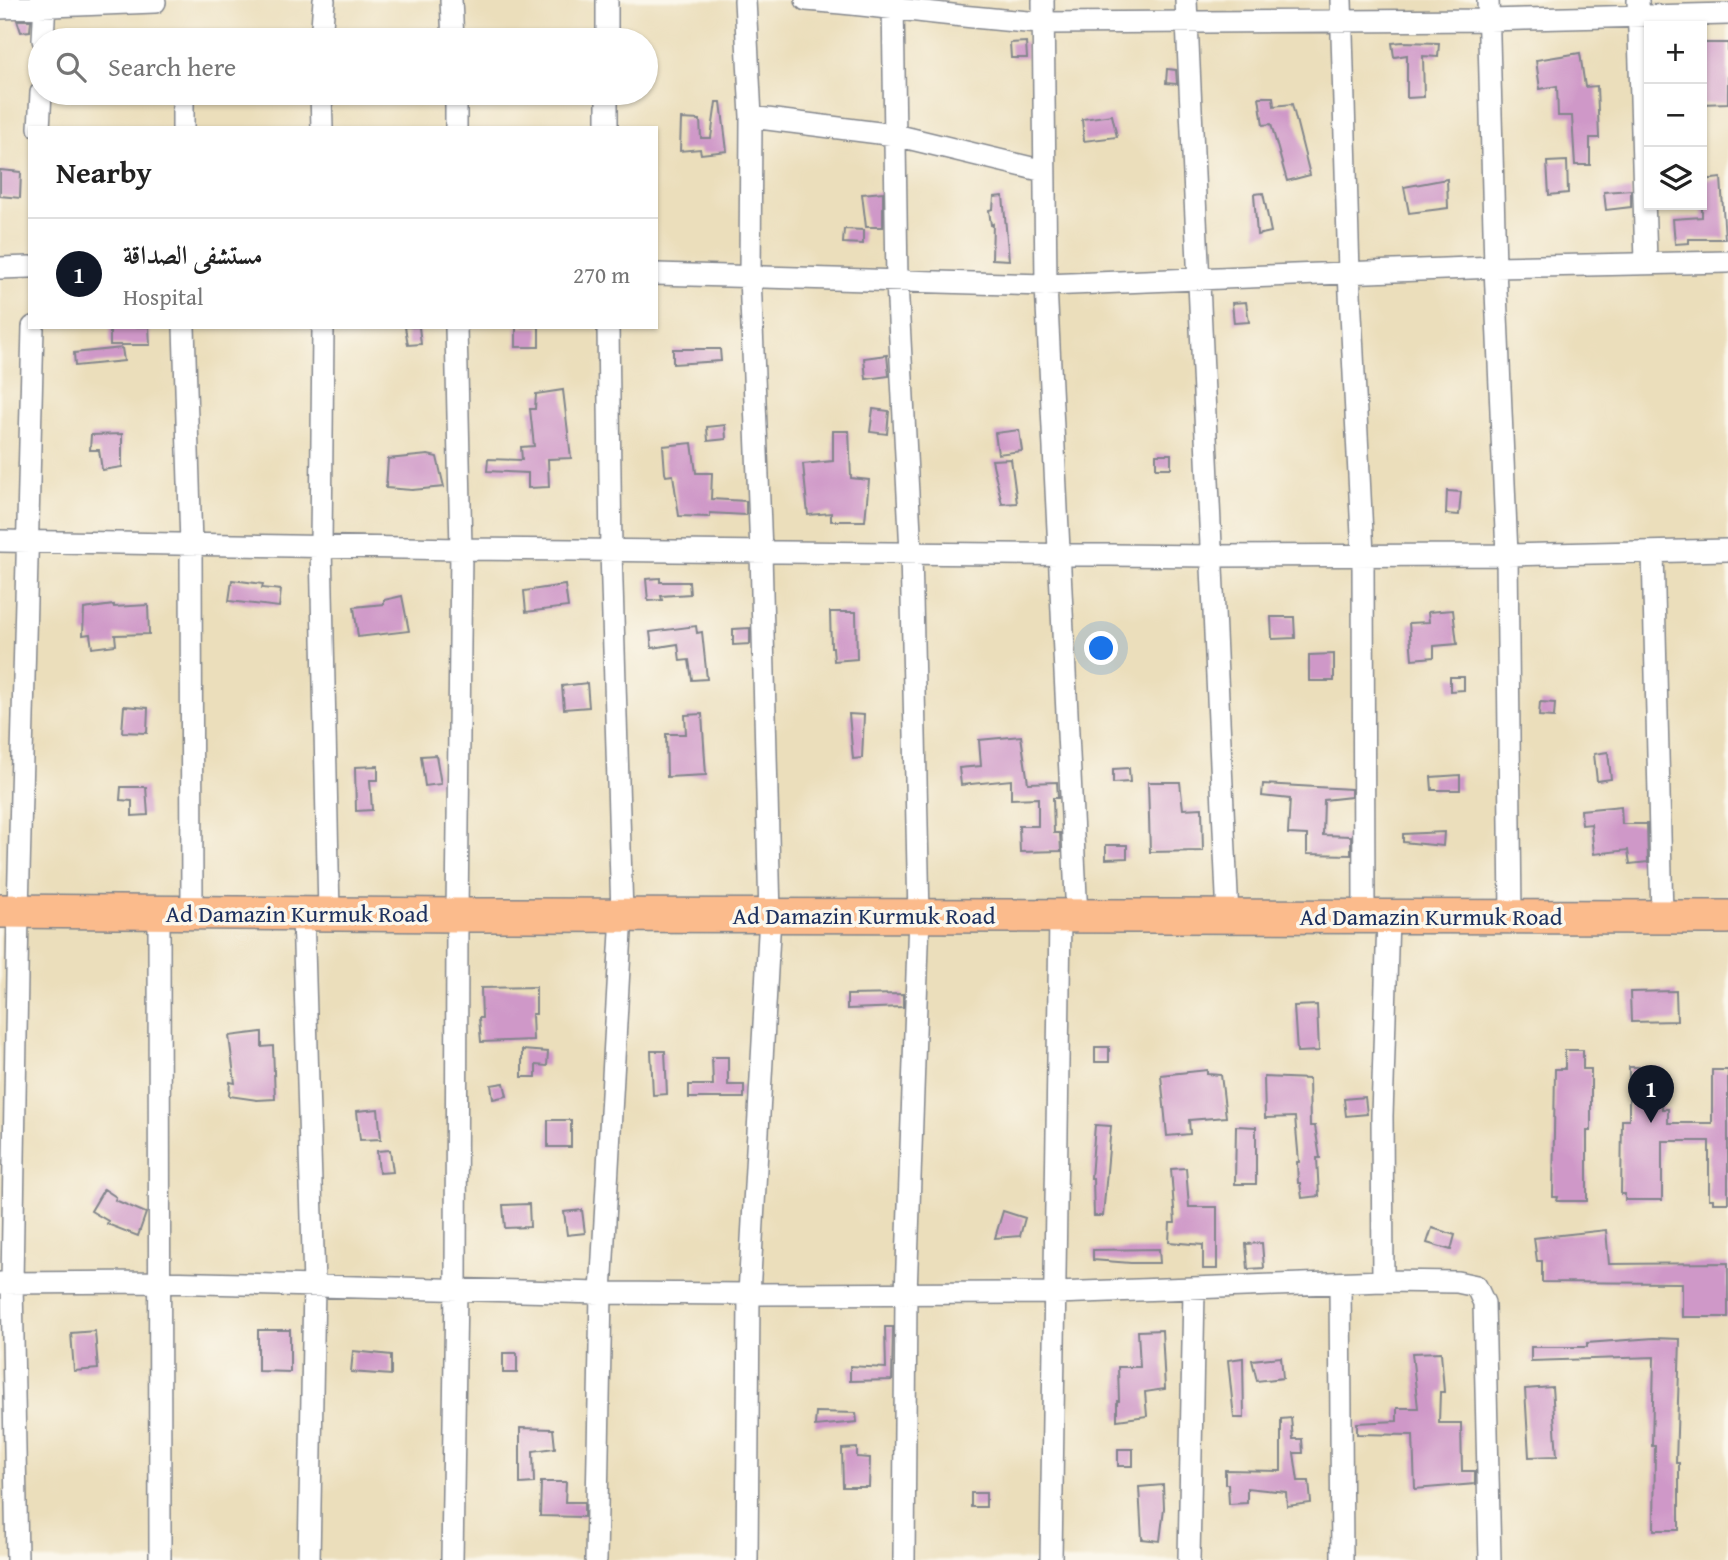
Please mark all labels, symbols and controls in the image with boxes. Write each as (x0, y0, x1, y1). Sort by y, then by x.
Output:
map controls (1644, 21, 1707, 210)
button: + (1644, 21, 1707, 84)
search box (28, 28, 658, 105)
text: Search here (108, 47, 236, 86)
icon: search (52, 48, 90, 86)
button: − (1644, 84, 1707, 147)
button: layers (1644, 147, 1707, 210)
text: Nearby (56, 150, 152, 194)
text: مستشفى الصداقة (123, 235, 263, 274)
text: 1 (73, 258, 85, 291)
text: 270 m (573, 258, 630, 291)
text: Hospital (123, 280, 203, 313)
your location (1084, 631, 1118, 665)
street label: Ad Damazin Kurmuk Road (166, 896, 429, 931)
street label: Ad Damazin Kurmuk Road (733, 898, 996, 933)
street label: Ad Damazin Kurmuk Road (1300, 899, 1563, 934)
pin: 1 (1628, 1065, 1674, 1123)

